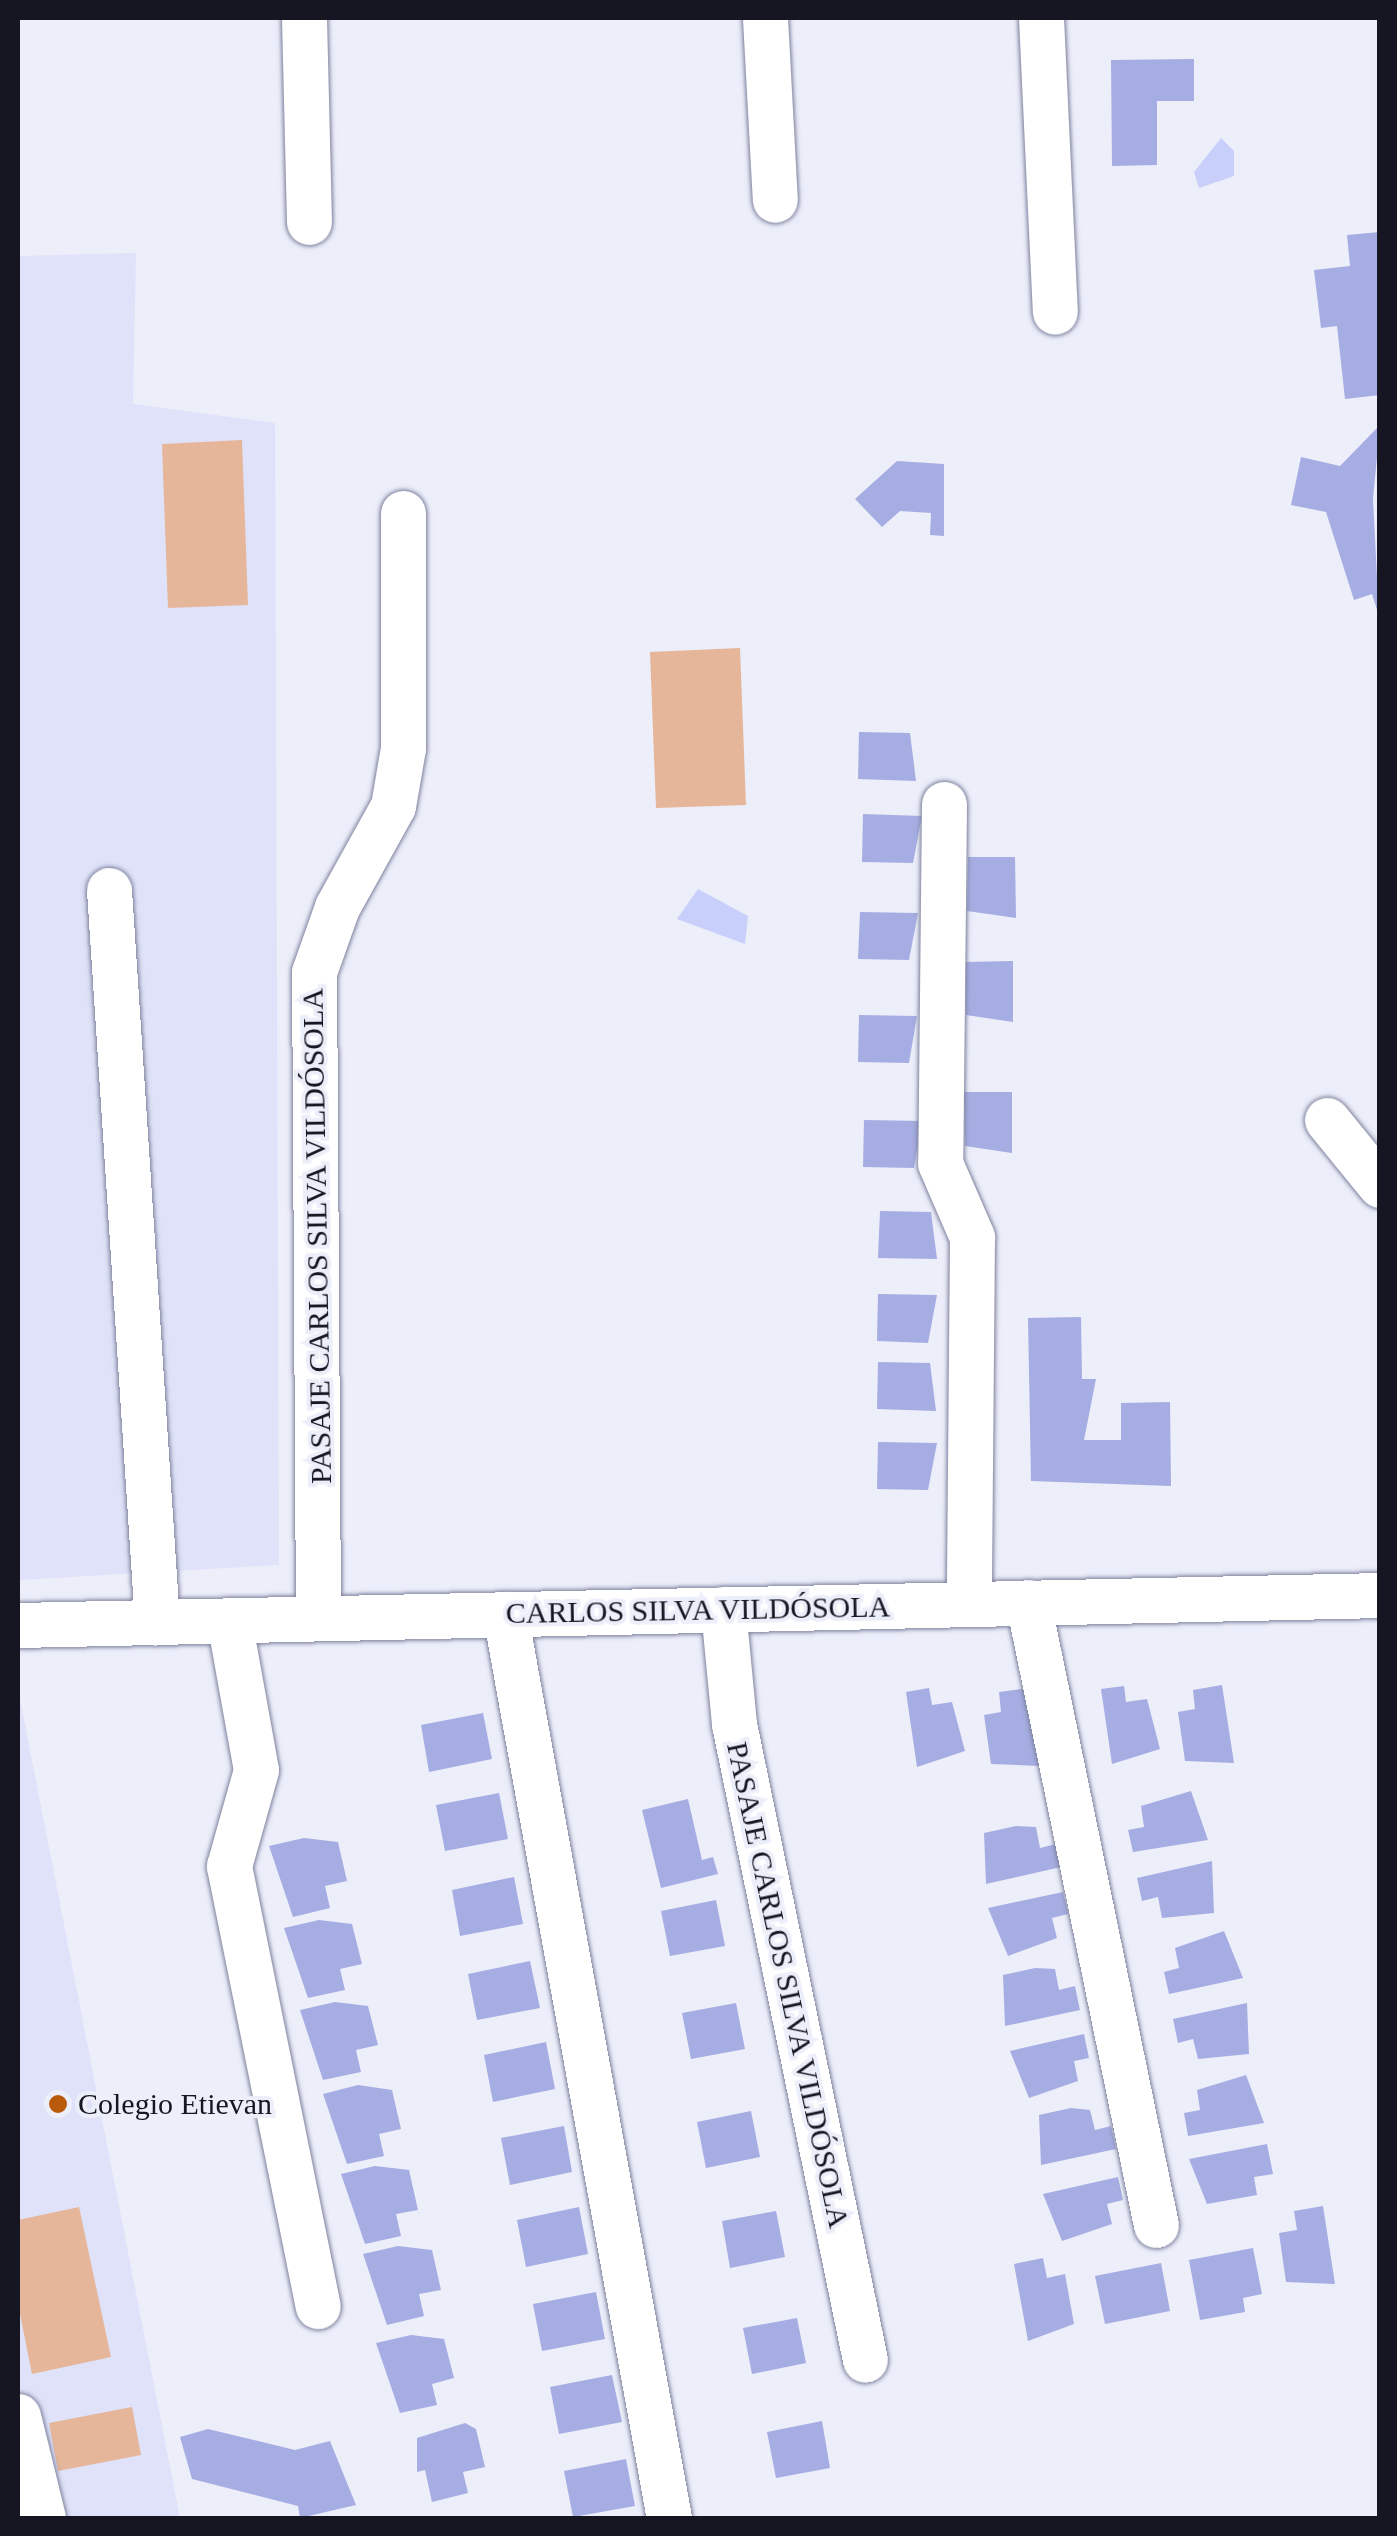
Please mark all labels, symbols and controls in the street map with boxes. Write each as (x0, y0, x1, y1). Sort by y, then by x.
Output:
street label: PASAJE CARLOS SILVA VILDÓSOLA (295, 987, 339, 1485)
street label: CARLOS SILVA VILDÓSOLA (504, 1589, 892, 1631)
street label: PASAJE CARLOS SILVA VILDÓSOLA (719, 1738, 857, 2232)
place label: Colegio Etievan (78, 2086, 272, 2122)
marker: Colegio Etievan (47, 2093, 69, 2115)

